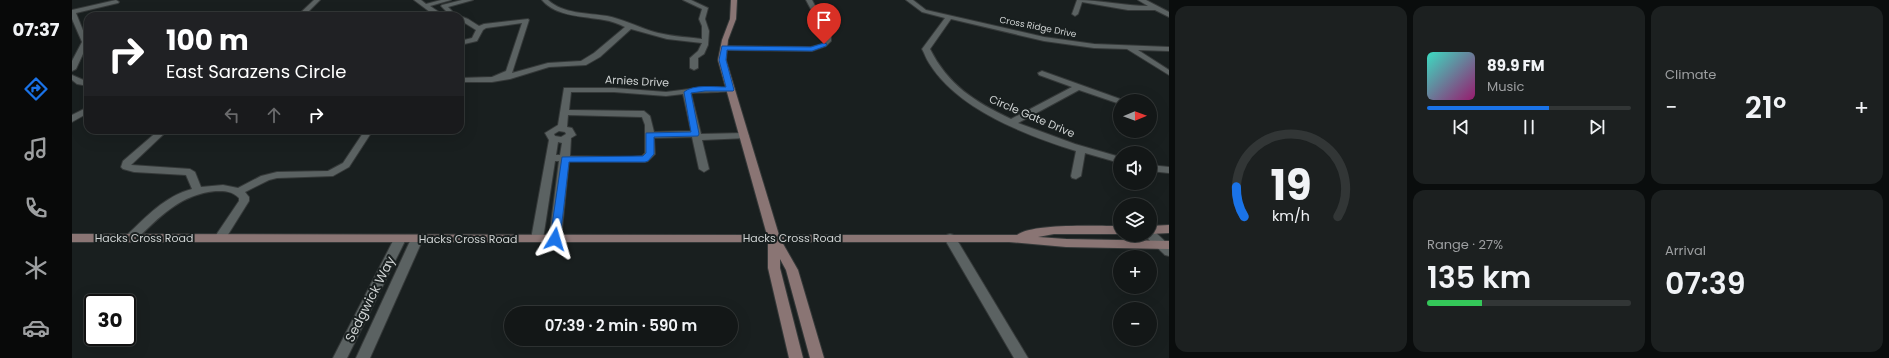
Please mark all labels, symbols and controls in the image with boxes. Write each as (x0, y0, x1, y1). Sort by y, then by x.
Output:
pin (807, 3, 841, 44)
icon: arrive (813, 9, 835, 31)
street label: Cross Ridge Drive (998, 14, 1078, 40)
text: 07:37 (13, 17, 60, 42)
text: 100 m (166, 21, 249, 60)
icon: right (100, 28, 152, 80)
text: 89.9 FM (1487, 55, 1545, 76)
text: East Sarazens Circle (166, 59, 346, 84)
text: Climate (1665, 65, 1716, 84)
street label: Arnies Drive (604, 71, 670, 91)
icon: directions (22, 75, 50, 103)
text: Music (1487, 77, 1524, 96)
text: 21° (1745, 86, 1786, 129)
street label: Circle Gate Drive (987, 91, 1078, 141)
text: − (1665, 92, 1677, 123)
text: + (1854, 92, 1869, 123)
north arrow (1113, 94, 1157, 138)
map controls (1113, 94, 1157, 346)
icon: left (221, 104, 243, 126)
icon: ahead (263, 104, 285, 126)
icon: right (305, 104, 327, 126)
icon: previous (1450, 116, 1472, 138)
icon: pause (1518, 116, 1540, 138)
icon: next (1586, 116, 1608, 138)
icon: music (22, 135, 50, 163)
button: sound (1113, 146, 1157, 190)
text: 19 (1270, 156, 1312, 215)
icon: phone (22, 194, 50, 222)
button: layers (1113, 198, 1157, 242)
text: km/h (1272, 206, 1310, 226)
position arrow (534, 218, 576, 260)
street label: Hacks Cross Road (95, 230, 193, 246)
street label: Hacks Cross Road (743, 230, 841, 246)
street label: Hacks Cross Road (419, 231, 517, 247)
text: Range · 27% (1427, 235, 1503, 254)
text: Arrival (1665, 241, 1706, 260)
button: + (1113, 250, 1157, 294)
street label: Sedgwick Way (340, 252, 400, 345)
icon: climate (22, 254, 50, 282)
text: 135 km (1427, 256, 1531, 299)
text: 07:39 (1665, 262, 1745, 305)
speed limit sign: 30 (84, 294, 136, 346)
button: − (1113, 302, 1157, 346)
icon: car (22, 314, 50, 342)
text: 07:39 · 2 min · 590 m (545, 315, 697, 336)

